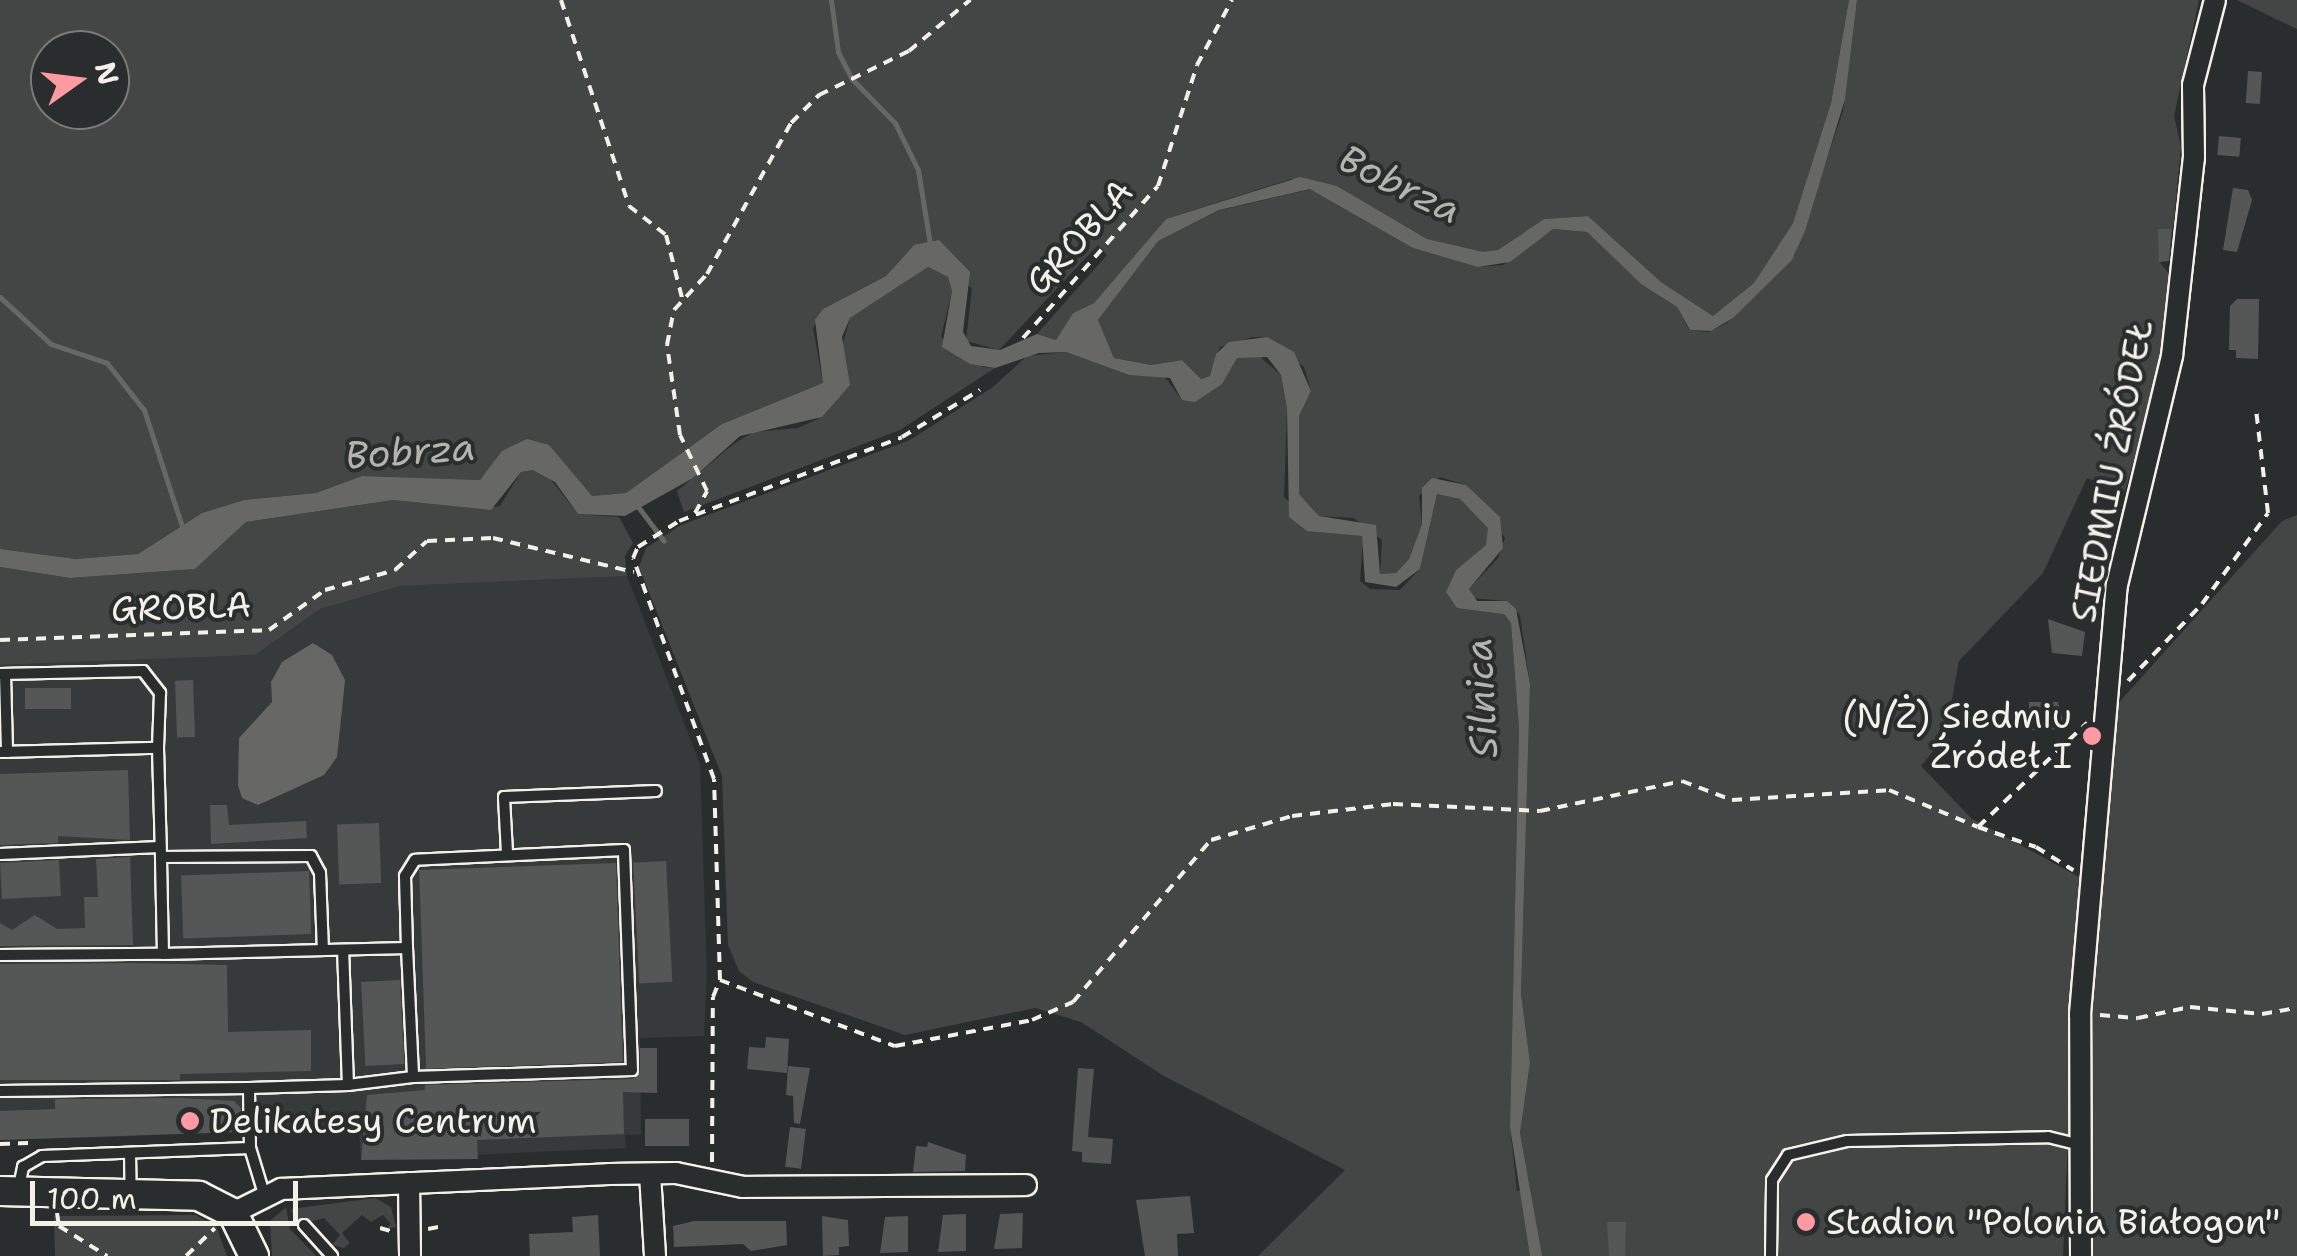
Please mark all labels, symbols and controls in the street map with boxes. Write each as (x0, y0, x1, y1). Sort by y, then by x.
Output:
north arrow (30, 30, 130, 130)
text: N (86, 58, 128, 89)
water label: Bobrza (1332, 135, 1468, 233)
street label: GROBLA (1016, 171, 1142, 303)
street label: SIEDMIU ŹRÓDEŁ (2062, 316, 2162, 626)
water label: Bobrza (343, 424, 477, 478)
street label: GROBLA (110, 584, 252, 630)
water label: Silnica (1455, 637, 1507, 759)
place label: (N/Ż) Siedmiu Źródeł I (1842, 695, 2072, 777)
marker: (N/Ż) Siedmiu Źródeł I (2081, 725, 2103, 747)
place label: Delikatesy Centrum (210, 1100, 537, 1142)
marker: Delikatesy Centrum (179, 1110, 201, 1132)
scale bar (35, 1161, 302, 1223)
text: 100 m (47, 1178, 137, 1219)
place label: Stadion "Polonia Białogon" (1826, 1201, 2280, 1243)
marker: Stadion "Polonia Białogon" (1795, 1211, 1817, 1233)

